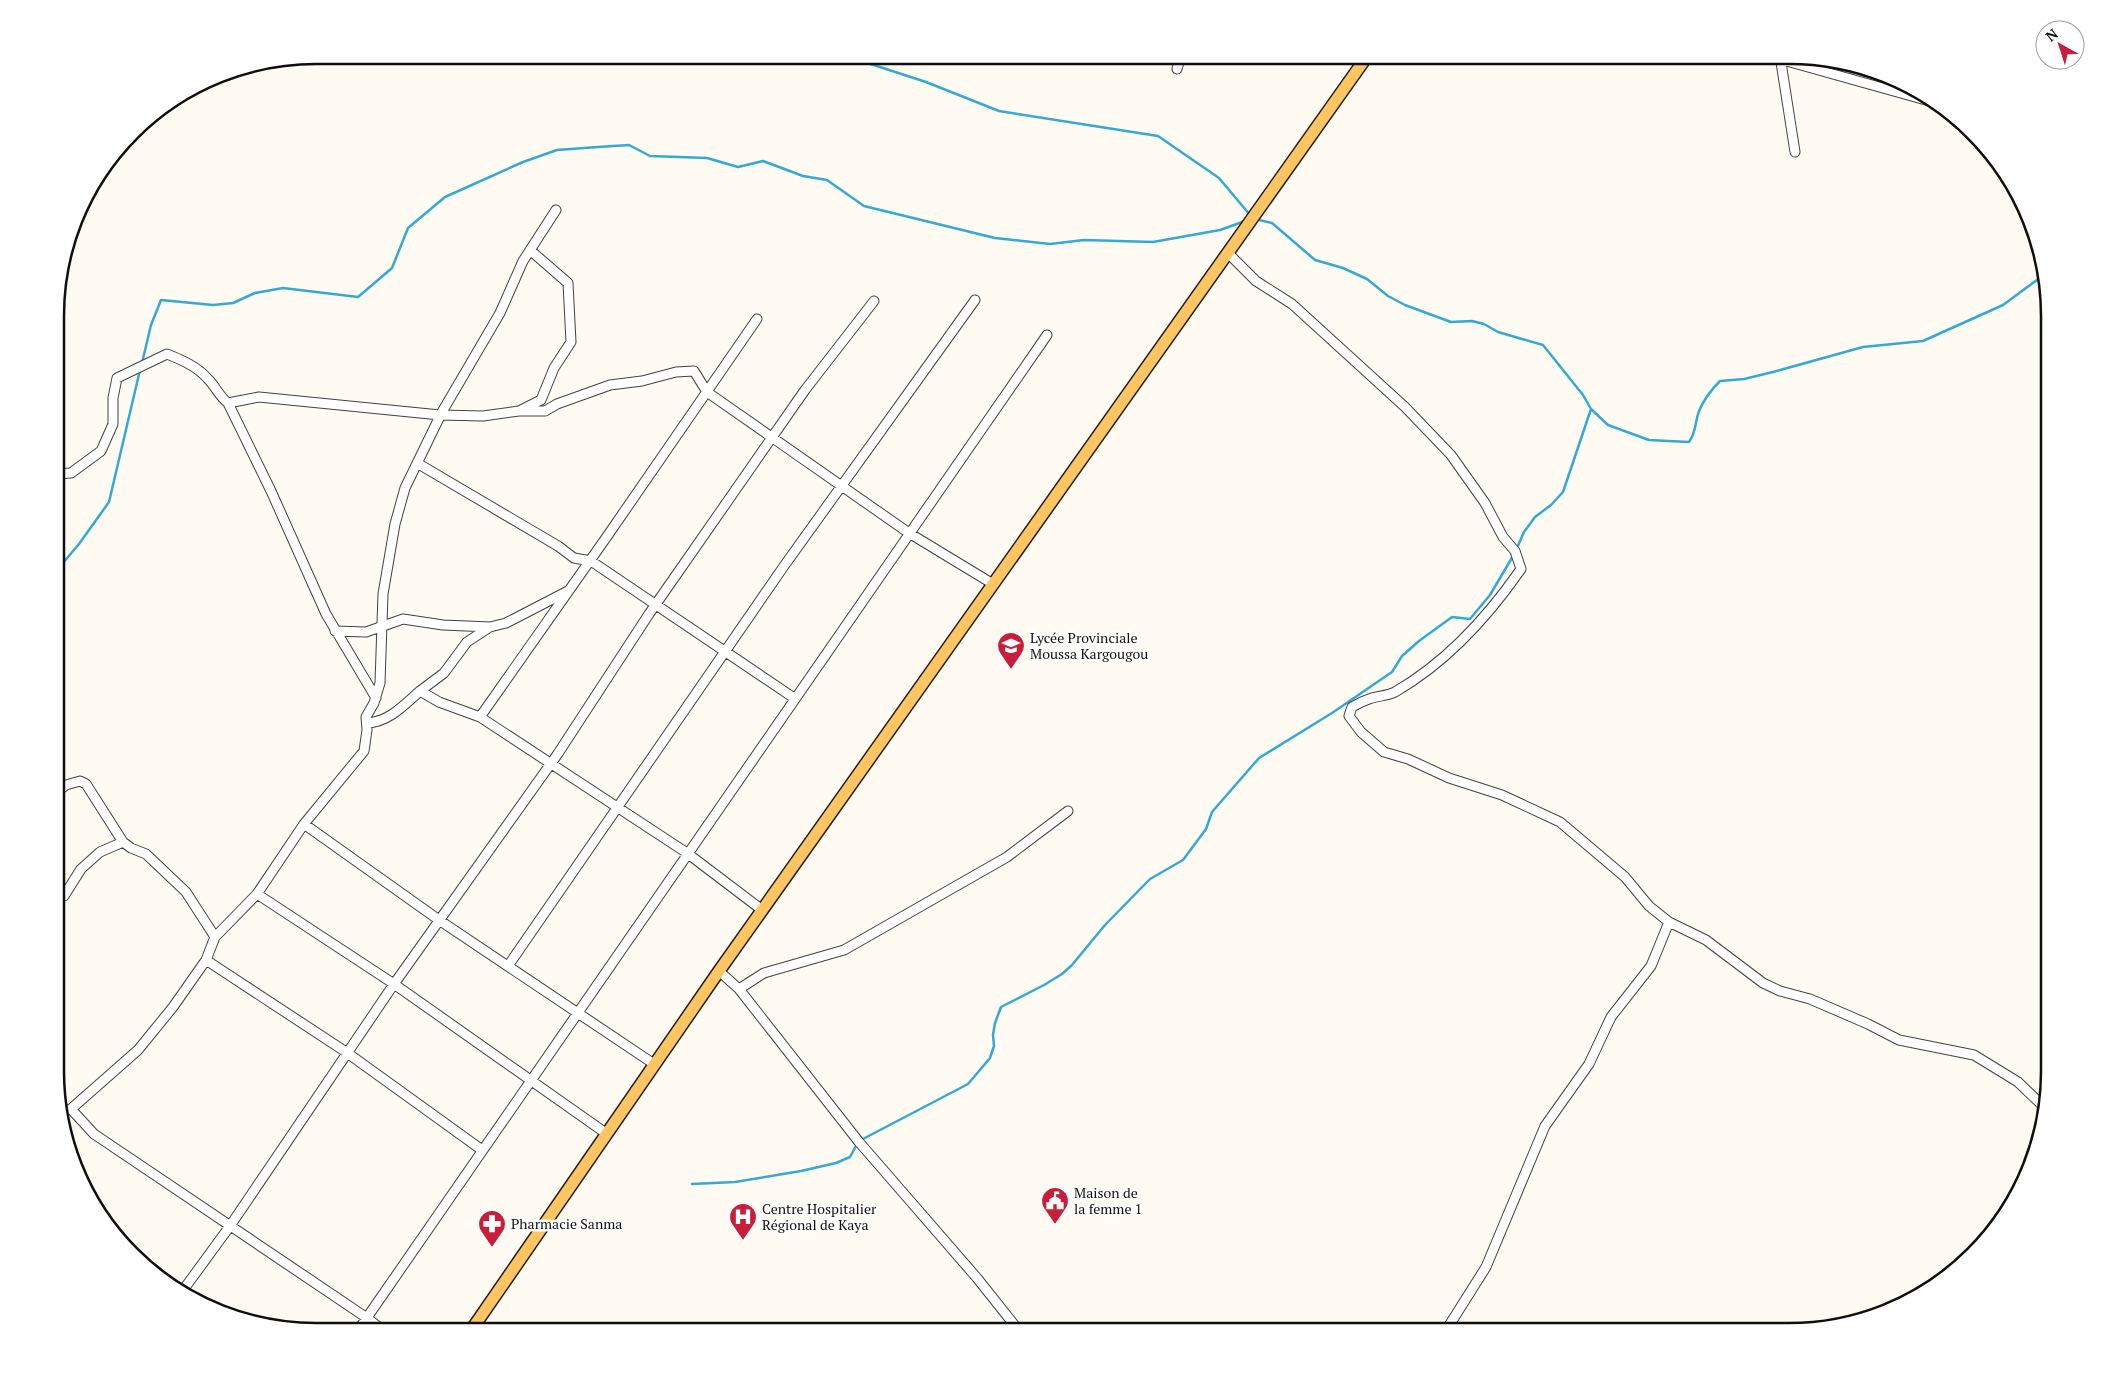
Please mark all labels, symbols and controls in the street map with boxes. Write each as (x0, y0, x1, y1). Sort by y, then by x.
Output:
north arrow (2035, 20, 2085, 70)
text: N (2041, 24, 2062, 45)
place label: Lycée Provinciale Moussa Kargougou (1030, 628, 1148, 663)
school or university icon: Lycée Provinciale Moussa Kargougou (996, 631, 1026, 670)
place label: Maison de la femme 1 (1074, 1183, 1142, 1218)
public building icon: Maison de la femme 1 (1040, 1186, 1070, 1225)
place label: Centre Hospitalier Régional de Kaya (762, 1199, 877, 1234)
hospital icon: Centre Hospitalier Régional de Kaya (728, 1202, 758, 1241)
pharmacy icon: Pharmacie Sanma (477, 1209, 507, 1248)
place label: Pharmacie Sanma (511, 1214, 622, 1233)

